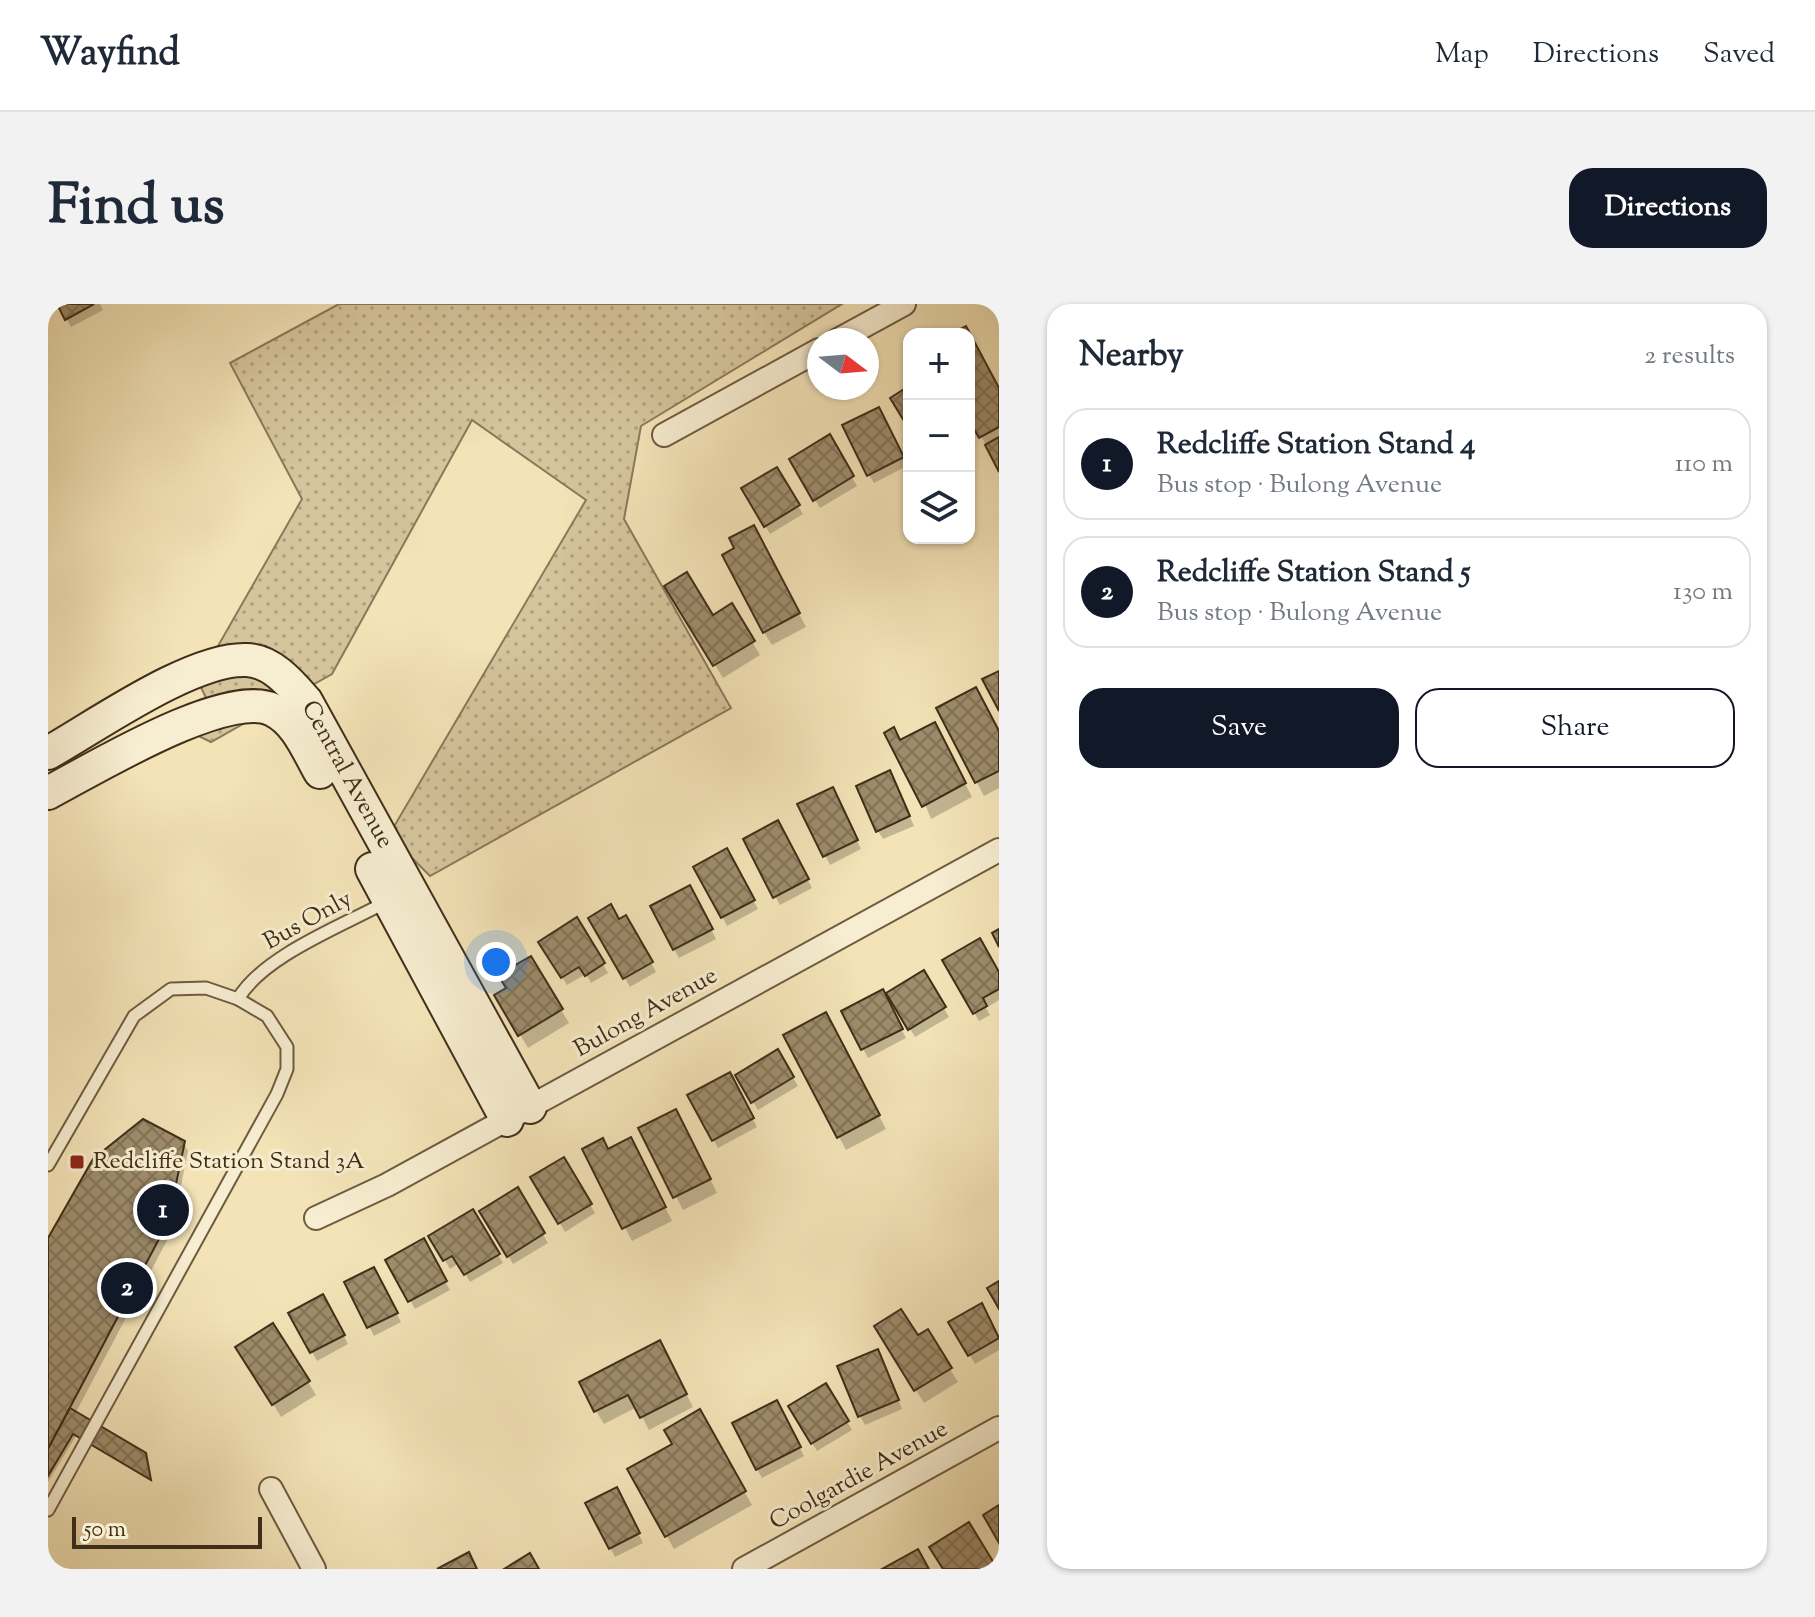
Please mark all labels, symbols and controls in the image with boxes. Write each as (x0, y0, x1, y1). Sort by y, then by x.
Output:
text: Wayfind (40, 28, 180, 82)
text: Map (1435, 35, 1489, 75)
text: Directions (1533, 35, 1659, 75)
text: Saved (1703, 35, 1775, 75)
text: Find us (48, 168, 224, 249)
button: Directions (1569, 168, 1767, 248)
north arrow (807, 328, 879, 400)
map controls (903, 328, 975, 544)
button: + (903, 328, 975, 400)
text: Nearby (1079, 332, 1184, 381)
text: 2 results (1644, 338, 1735, 375)
button: − (903, 400, 975, 472)
text: Redcliffe Station Stand 4 (1157, 424, 1475, 467)
text: 1 (1103, 446, 1111, 483)
text: 110 m (1675, 446, 1733, 483)
text: Bus stop · Bulong Avenue (1157, 467, 1442, 504)
button: layers (903, 472, 975, 544)
text: Redcliffe Station Stand 5 (1157, 552, 1470, 595)
text: 2 (1101, 574, 1113, 611)
text: 130 m (1673, 574, 1733, 611)
text: Bus stop · Bulong Avenue (1157, 595, 1442, 632)
button: Save (1079, 688, 1399, 768)
button: Share (1415, 688, 1735, 768)
street label: Central Avenue (292, 695, 401, 855)
street label: Bus Only (258, 883, 359, 959)
your location (476, 942, 516, 982)
street label: Bulong Avenue (568, 959, 724, 1067)
place label: Redcliffe Station Stand 3A (93, 1145, 365, 1179)
marker: Redcliffe Station Stand 3A (68, 1153, 86, 1171)
pin: 1 (137, 1180, 189, 1240)
pin: 2 (101, 1258, 153, 1318)
street label: Coolgardie Avenue (764, 1413, 954, 1539)
scale bar (72, 1513, 262, 1549)
text: 50 m (84, 1515, 126, 1547)

